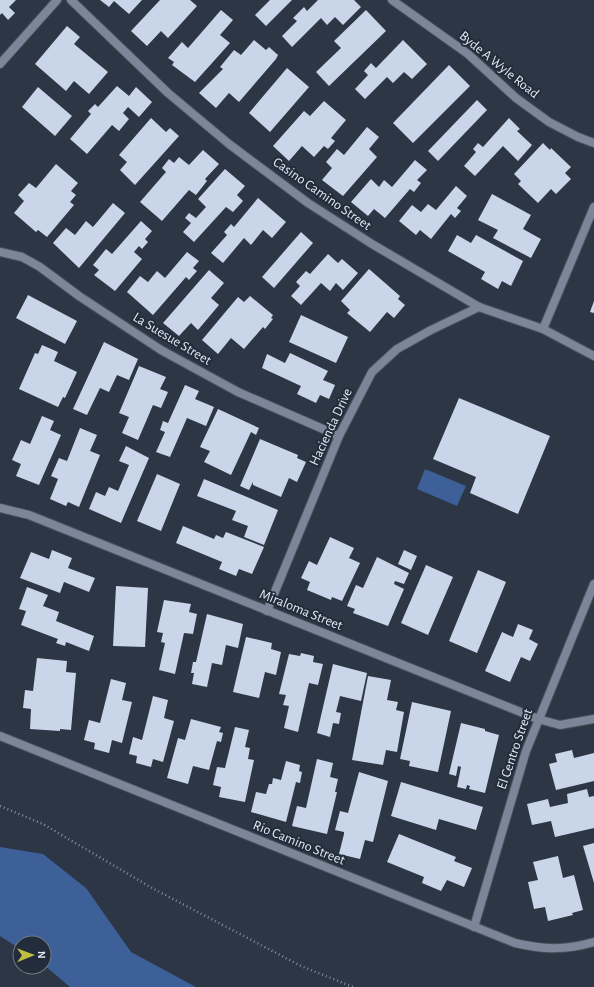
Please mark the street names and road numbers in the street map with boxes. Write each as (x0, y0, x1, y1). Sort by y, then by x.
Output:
street label: Byde A Wyle Road (457, 29, 541, 101)
street label: Casino Camino Street (270, 155, 374, 233)
street label: La Suesue Street (130, 310, 214, 368)
street label: Hacienda Drive (307, 386, 355, 468)
street label: Miraloma Street (257, 587, 345, 633)
street label: El Centro Street (495, 706, 536, 791)
street label: Rio Camino Street (251, 818, 348, 868)

